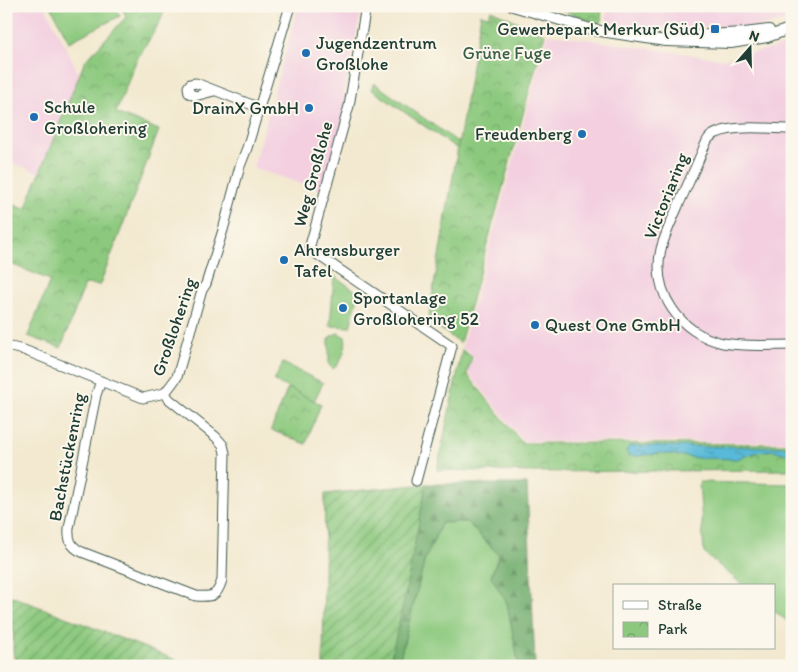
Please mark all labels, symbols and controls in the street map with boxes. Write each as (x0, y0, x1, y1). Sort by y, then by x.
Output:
place label: Gewerbepark Merkur (Süd) (497, 18, 705, 40)
north arrow (726, 22, 776, 72)
marker: Gewerbepark Merkur (Süd) (709, 23, 721, 35)
text: N (747, 27, 762, 46)
place label: Jugendzentrum Großlohe (316, 32, 437, 75)
park label: Grüne Fuge (463, 42, 551, 64)
marker: Jugendzentrum Großlohe (300, 47, 312, 59)
place label: Schule Großlohering (44, 96, 148, 139)
place label: DrainX GmbH (192, 97, 299, 119)
marker: DrainX GmbH (303, 102, 315, 114)
marker: Schule Großlohering (28, 111, 40, 123)
street label: Weg Großlohe (288, 119, 338, 229)
place label: Freudenberg (475, 123, 573, 145)
marker: Freudenberg (576, 128, 588, 140)
street label: Victoriaring (639, 149, 694, 242)
place label: Ahrensburger Tafel (294, 239, 400, 282)
marker: Ahrensburger Tafel (278, 254, 290, 266)
street label: Großlohering (147, 274, 201, 379)
place label: Sportanlage Großlohering 52 (353, 287, 479, 330)
marker: Sportanlage Großlohering 52 (337, 302, 349, 314)
place label: Quest One GmbH (545, 314, 681, 336)
marker: Quest One GmbH (529, 319, 541, 331)
street label: Bachstückenring (44, 390, 90, 523)
legend (613, 584, 776, 650)
text: Straße (658, 596, 702, 614)
text: Park (658, 620, 688, 638)

